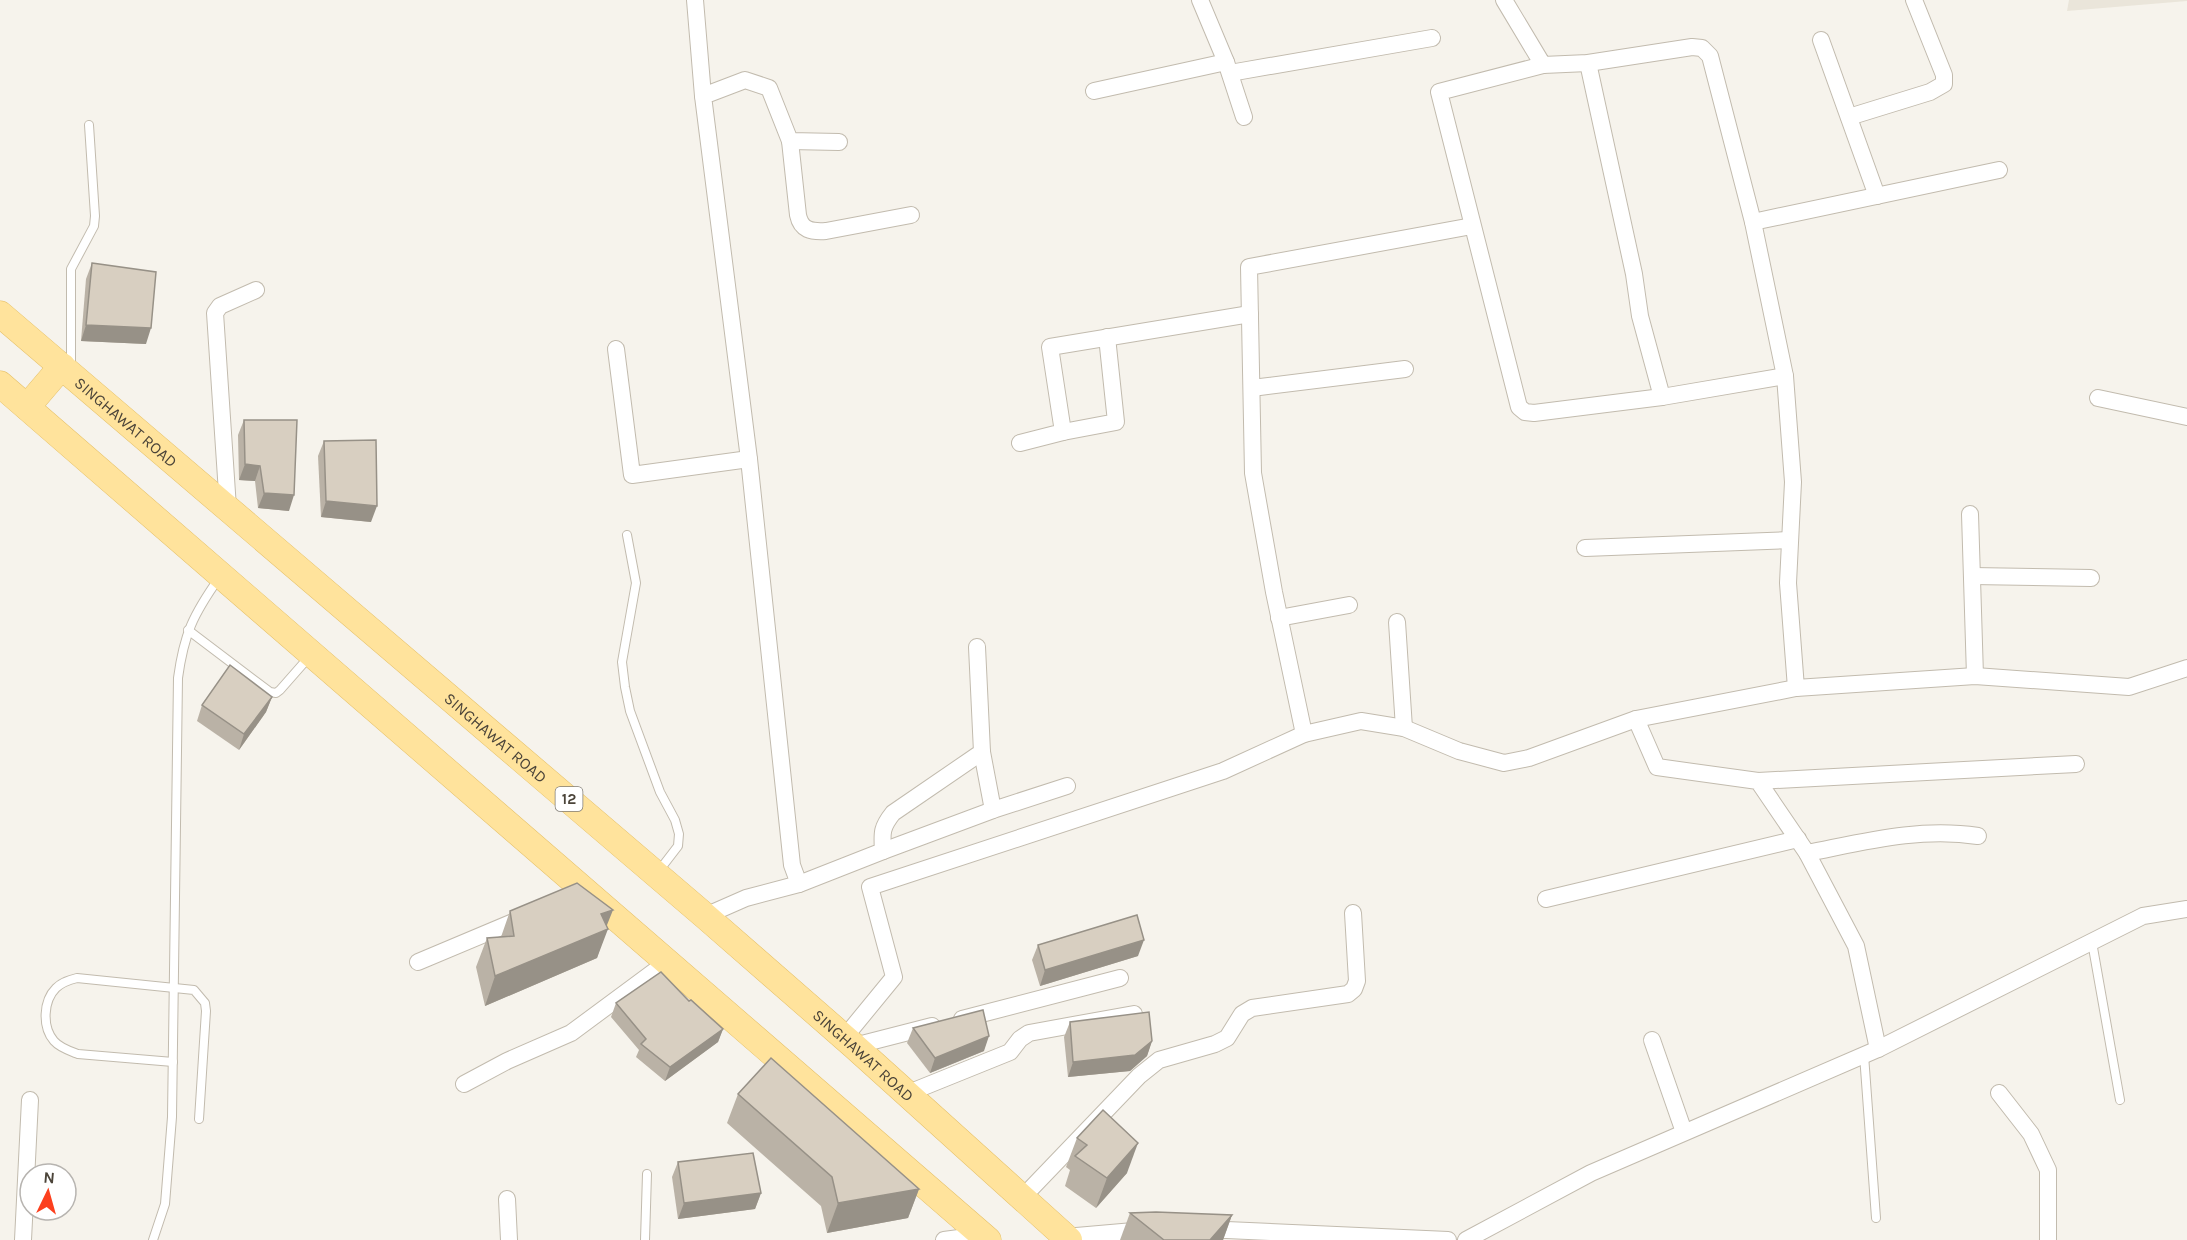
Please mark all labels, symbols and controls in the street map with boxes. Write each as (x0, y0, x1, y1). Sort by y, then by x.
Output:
street label: SINGHAWAT ROAD (71, 373, 181, 471)
street label: SINGHAWAT ROAD (441, 688, 551, 786)
road number: 12 (556, 787, 582, 811)
street label: SINGHAWAT ROAD (809, 1005, 918, 1105)
north arrow (18, 1162, 78, 1222)
text: N (43, 1168, 56, 1188)

